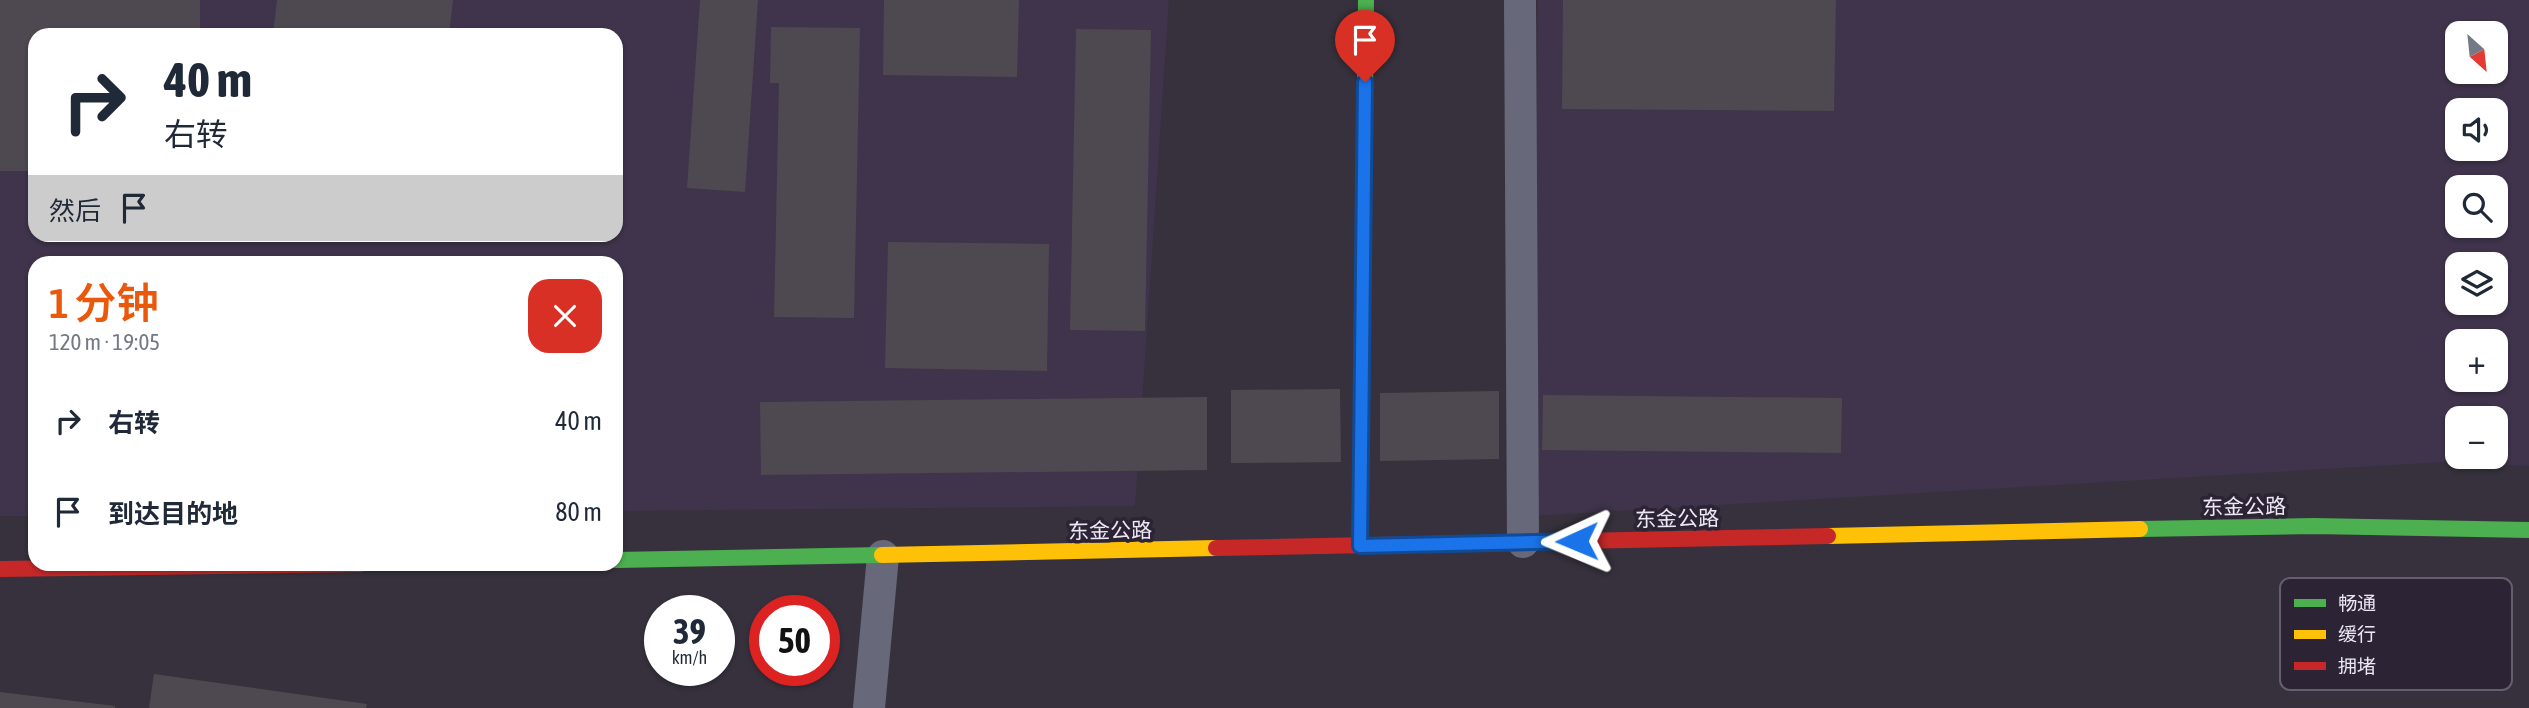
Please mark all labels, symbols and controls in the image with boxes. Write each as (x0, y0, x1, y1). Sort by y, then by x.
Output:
pin (1335, 10, 1395, 82)
icon: arrive (1346, 21, 1384, 59)
north arrow (2445, 21, 2508, 84)
map controls (2445, 21, 2508, 469)
text: 40 m (164, 51, 252, 107)
icon: right (49, 56, 140, 147)
button: sound (2445, 98, 2508, 161)
text: 右转 (164, 116, 228, 153)
button: search (2445, 175, 2508, 238)
icon: arrive (115, 189, 153, 227)
text: 然后 (49, 196, 101, 226)
button: layers (2445, 252, 2508, 315)
text: 1 分钟 (49, 279, 159, 327)
button: close (528, 279, 602, 353)
text: 120 m · 19:05 (49, 329, 160, 355)
button: + (2445, 329, 2508, 392)
icon: right (49, 402, 87, 440)
text: 40 m (555, 406, 602, 436)
button: − (2445, 406, 2508, 469)
text: 右转 (108, 408, 160, 438)
icon: arrive (49, 493, 87, 531)
street label: 东金公路 (2202, 493, 2286, 519)
text: 80 m (555, 497, 602, 527)
text: 到达目的地 (108, 499, 238, 529)
position arrow (1540, 504, 1614, 578)
street label: 东金公路 (1635, 505, 1719, 531)
street label: 东金公路 (1068, 517, 1152, 543)
legend (2280, 578, 2512, 690)
text: 畅通 (2338, 592, 2376, 614)
speed limit sign: 50 (749, 595, 840, 686)
text: 39 (673, 611, 706, 651)
text: 缓行 (2338, 623, 2376, 645)
text: km/h (672, 647, 707, 668)
text: 拥堵 (2338, 655, 2376, 677)

